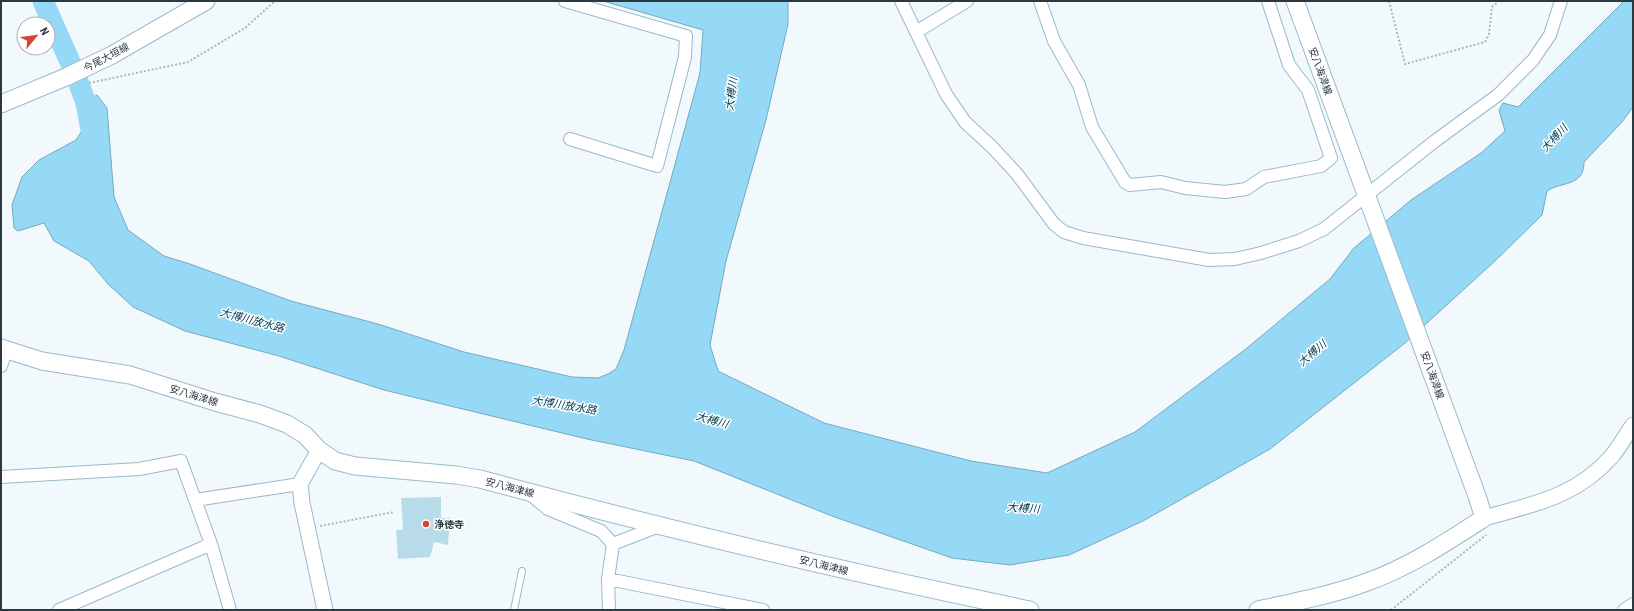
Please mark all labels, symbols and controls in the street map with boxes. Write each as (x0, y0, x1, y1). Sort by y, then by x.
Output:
north arrow (16, 16, 56, 56)
text: N (37, 25, 52, 38)
street label: 今尾大垣線 (82, 41, 131, 74)
street label: 安八海津線 (1307, 46, 1334, 97)
water label: 大榑川 (723, 76, 740, 111)
water label: 大榑川 (1538, 121, 1571, 155)
water label: 大博川放水路 (218, 306, 286, 336)
water label: 大榑川 (1296, 337, 1330, 369)
street label: 安八海津線 (1419, 350, 1446, 401)
street label: 安八海津線 (168, 383, 219, 408)
water label: 大博川放水路 (530, 394, 599, 417)
water label: 大榑川 (694, 410, 730, 432)
street label: 安八海津線 (484, 476, 535, 499)
water label: 大榑川 (1006, 501, 1041, 516)
marker: 浄徳寺 (421, 519, 431, 529)
place label: 浄徳寺 (434, 519, 464, 530)
street label: 安八海津線 (798, 554, 849, 577)

